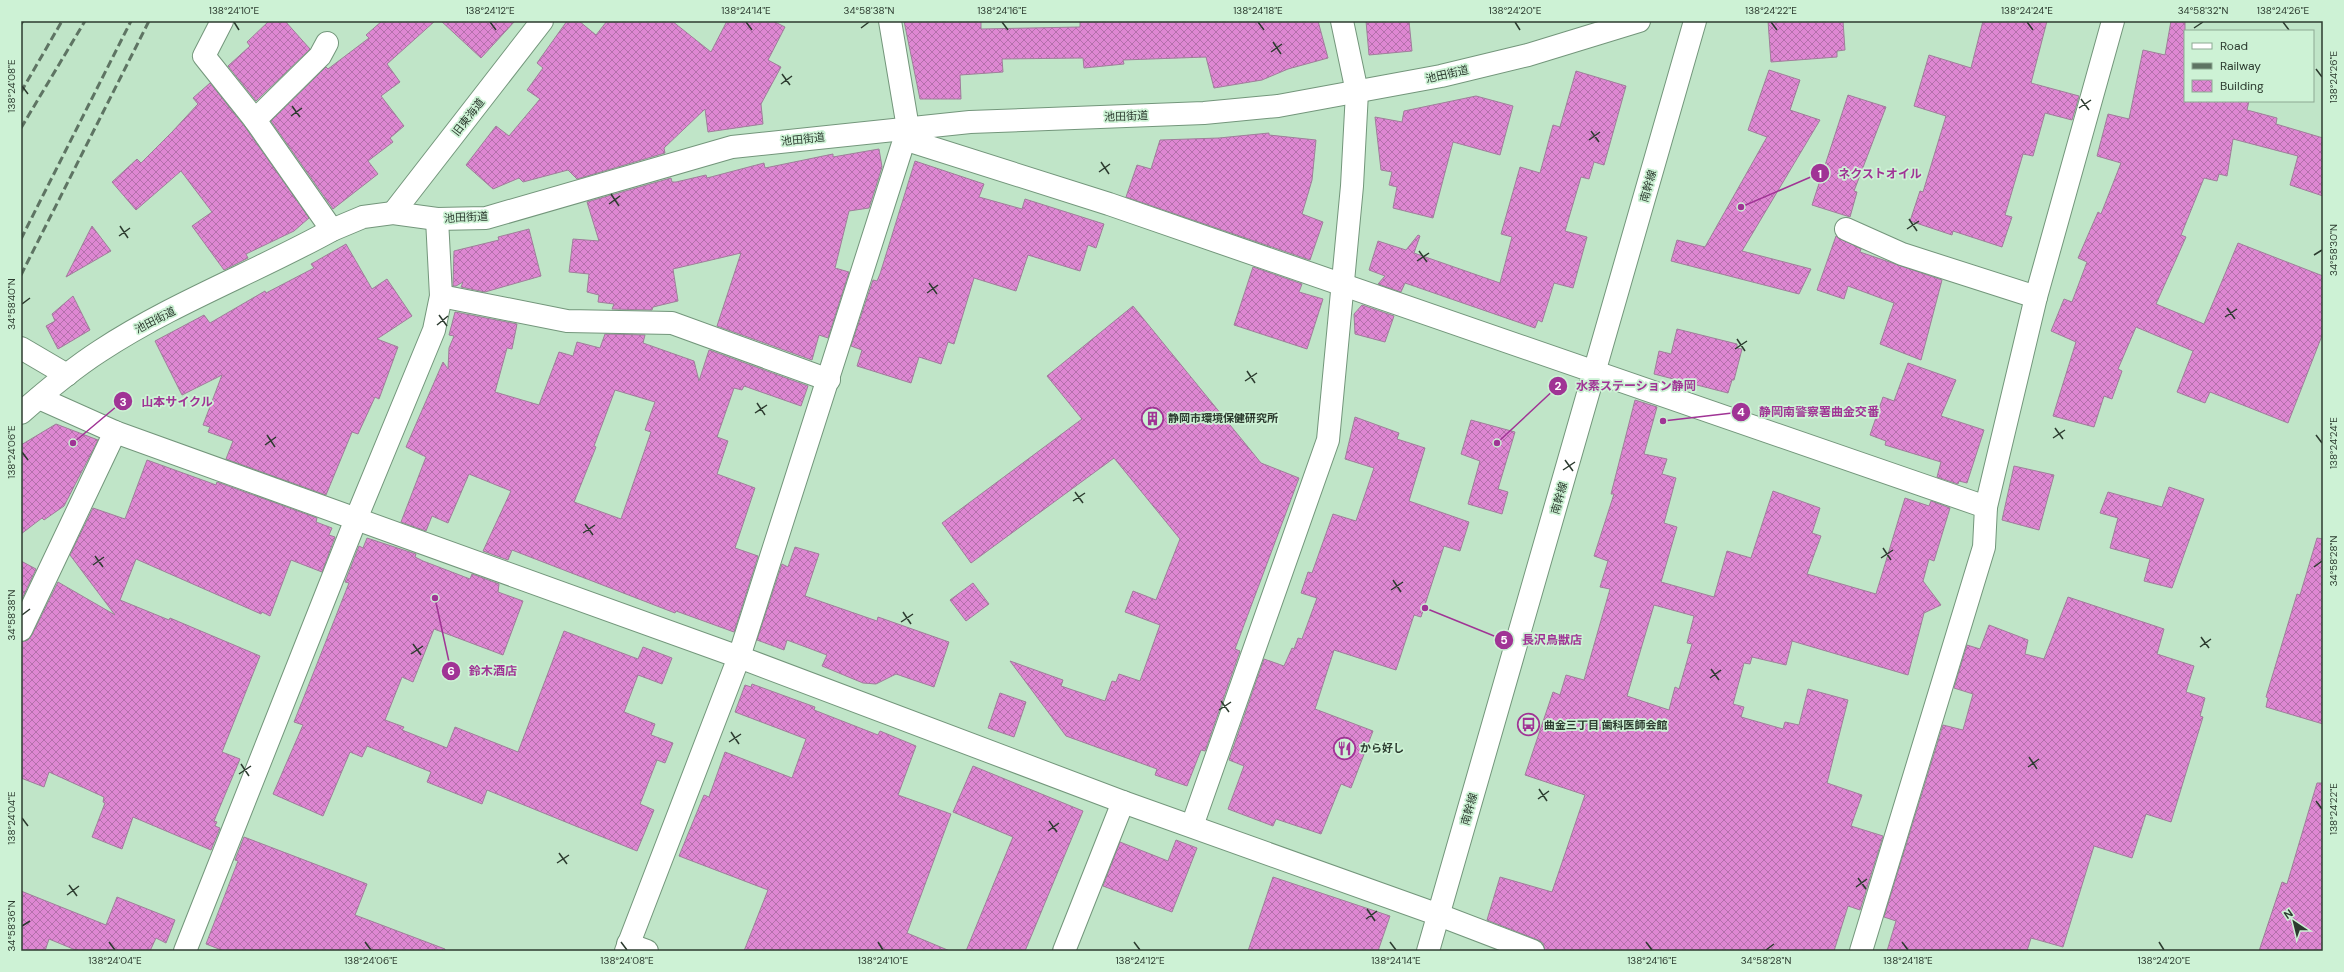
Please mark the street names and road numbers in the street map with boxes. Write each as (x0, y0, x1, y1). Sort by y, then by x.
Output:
street label: 池田街道 (1424, 62, 1470, 86)
street label: 旧東海道 (449, 95, 487, 139)
street label: 池田街道 (1104, 108, 1148, 124)
street label: 池田街道 (780, 130, 826, 148)
street label: 南幹線 (1637, 168, 1659, 204)
street label: 池田街道 (444, 209, 488, 225)
street label: 池田街道 (132, 304, 178, 336)
street label: 南幹線 (1548, 480, 1570, 516)
street label: 南幹線 (1458, 791, 1480, 827)

